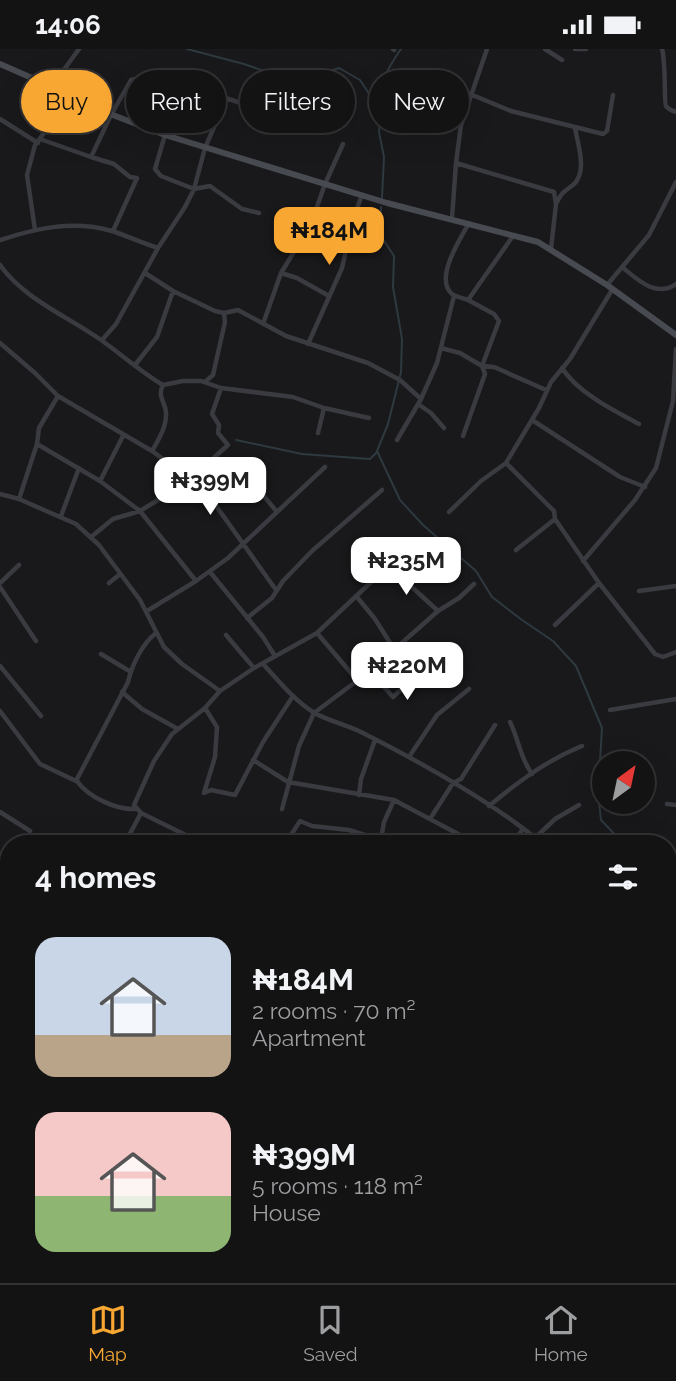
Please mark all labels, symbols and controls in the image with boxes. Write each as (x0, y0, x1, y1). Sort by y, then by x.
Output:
text: 14:06 (35, 10, 101, 40)
chip: Buy (21, 70, 112, 133)
chip: Rent (126, 70, 226, 133)
chip: Filters (240, 70, 355, 133)
chip: New (369, 70, 469, 133)
pin: ₦184M (280, 207, 378, 267)
text: ₦184M (290, 216, 368, 243)
pin: ₦399M (161, 457, 259, 517)
text: ₦399M (170, 466, 250, 493)
pin: ₦235M (357, 538, 455, 597)
text: ₦235M (367, 546, 445, 573)
pin: ₦220M (358, 643, 456, 702)
text: ₦220M (367, 651, 447, 678)
north arrow (592, 751, 654, 814)
map controls (592, 751, 655, 814)
icon: filters (604, 858, 642, 896)
text: 4 homes (35, 860, 156, 895)
text: ₦184M (252, 962, 354, 997)
icon: home (91, 965, 175, 1049)
text: 2 rooms · 70 m² (252, 997, 415, 1024)
text: Apartment (252, 1024, 366, 1051)
text: ₦399M (252, 1137, 356, 1172)
icon: home (91, 1140, 175, 1224)
text: 5 rooms · 118 m² (252, 1172, 423, 1199)
text: House (252, 1199, 321, 1226)
tab: Map (88, 1301, 127, 1365)
tab: Saved (303, 1301, 358, 1365)
tab: Home (534, 1301, 588, 1365)

